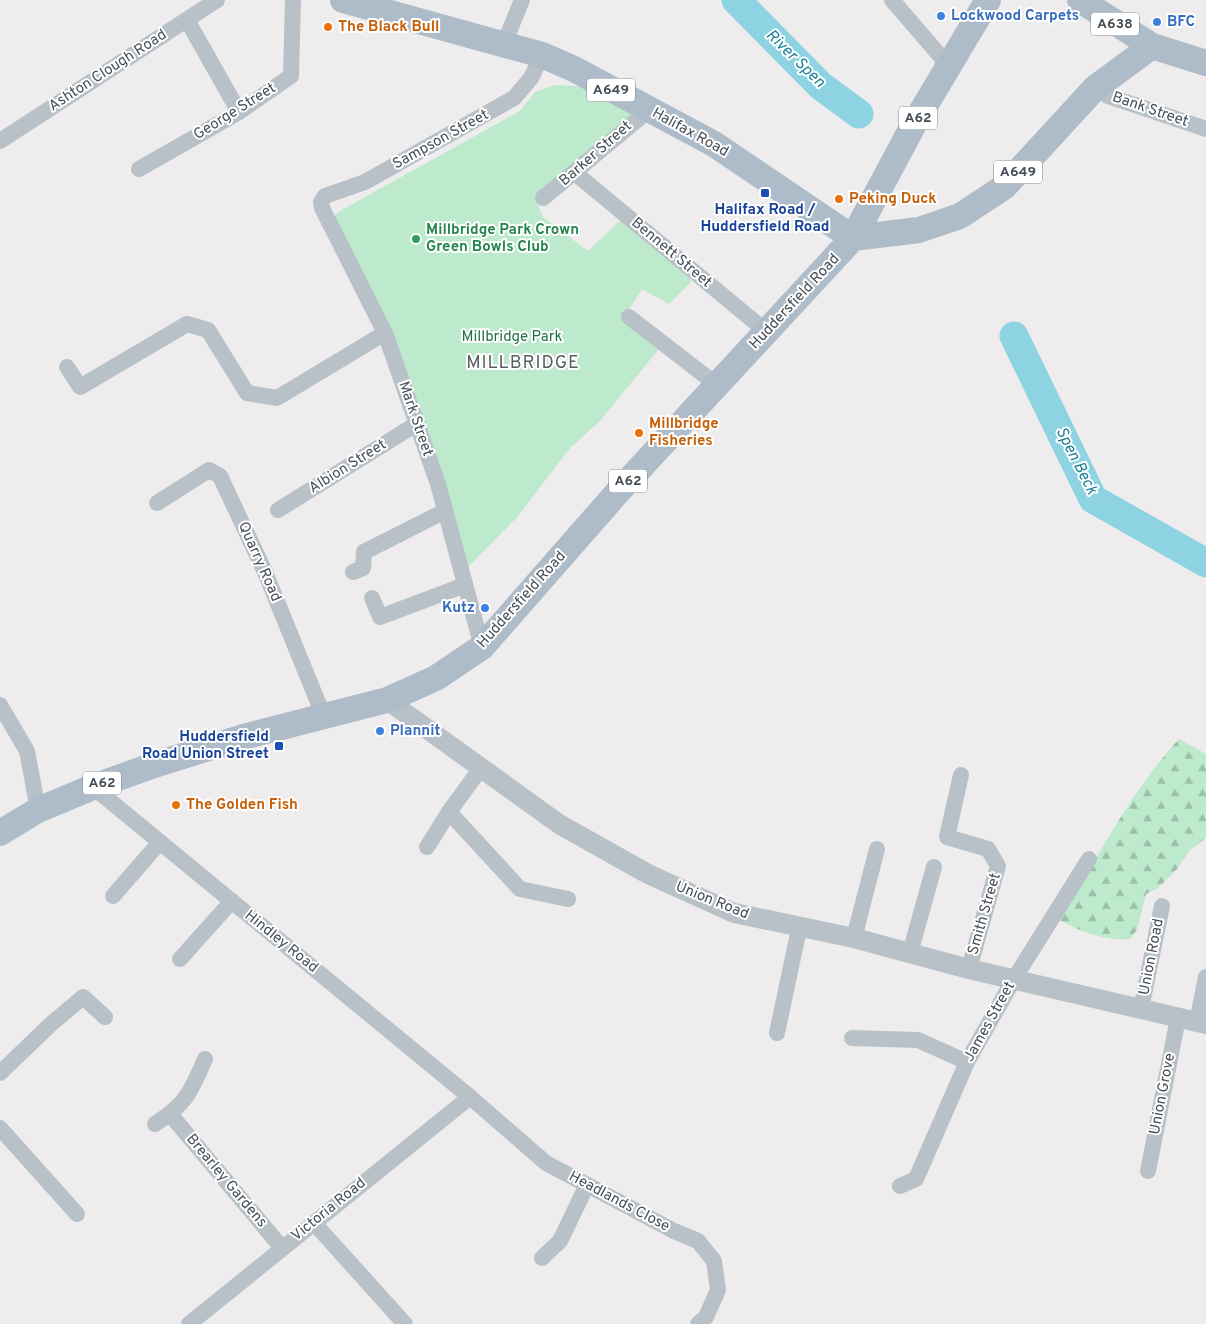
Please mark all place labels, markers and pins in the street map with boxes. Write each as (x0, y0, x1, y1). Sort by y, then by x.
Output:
place label: Lockwood Carpets (951, 7, 1079, 26)
marker: Lockwood Carpets (935, 10, 947, 22)
place label: BFC (1167, 13, 1195, 32)
marker: BFC (1151, 16, 1163, 28)
place label: The Black Bull (338, 18, 439, 37)
marker: The Black Bull (322, 21, 334, 33)
marker: Halifax Road / Huddersfield Road (759, 187, 771, 199)
place label: Peking Duck (849, 190, 937, 209)
marker: Peking Duck (833, 193, 845, 205)
place label: Halifax Road / Huddersfield Road (701, 201, 829, 237)
place label: Millbridge Park Crown Green Bowls Club (426, 221, 579, 257)
marker: Millbridge Park Crown Green Bowls Club (410, 233, 422, 245)
place label: Millbridge Fisheries (649, 415, 719, 451)
marker: Millbridge Fisheries (633, 427, 645, 439)
place label: Kutz (442, 599, 475, 618)
marker: Kutz (479, 602, 491, 614)
place label: Plannit (390, 722, 440, 741)
marker: Plannit (374, 725, 386, 737)
place label: Huddersfield Road Union Street (142, 728, 269, 764)
marker: Huddersfield Road Union Street (273, 740, 285, 752)
place label: The Golden Fish (186, 796, 298, 815)
marker: The Golden Fish (170, 799, 182, 811)

